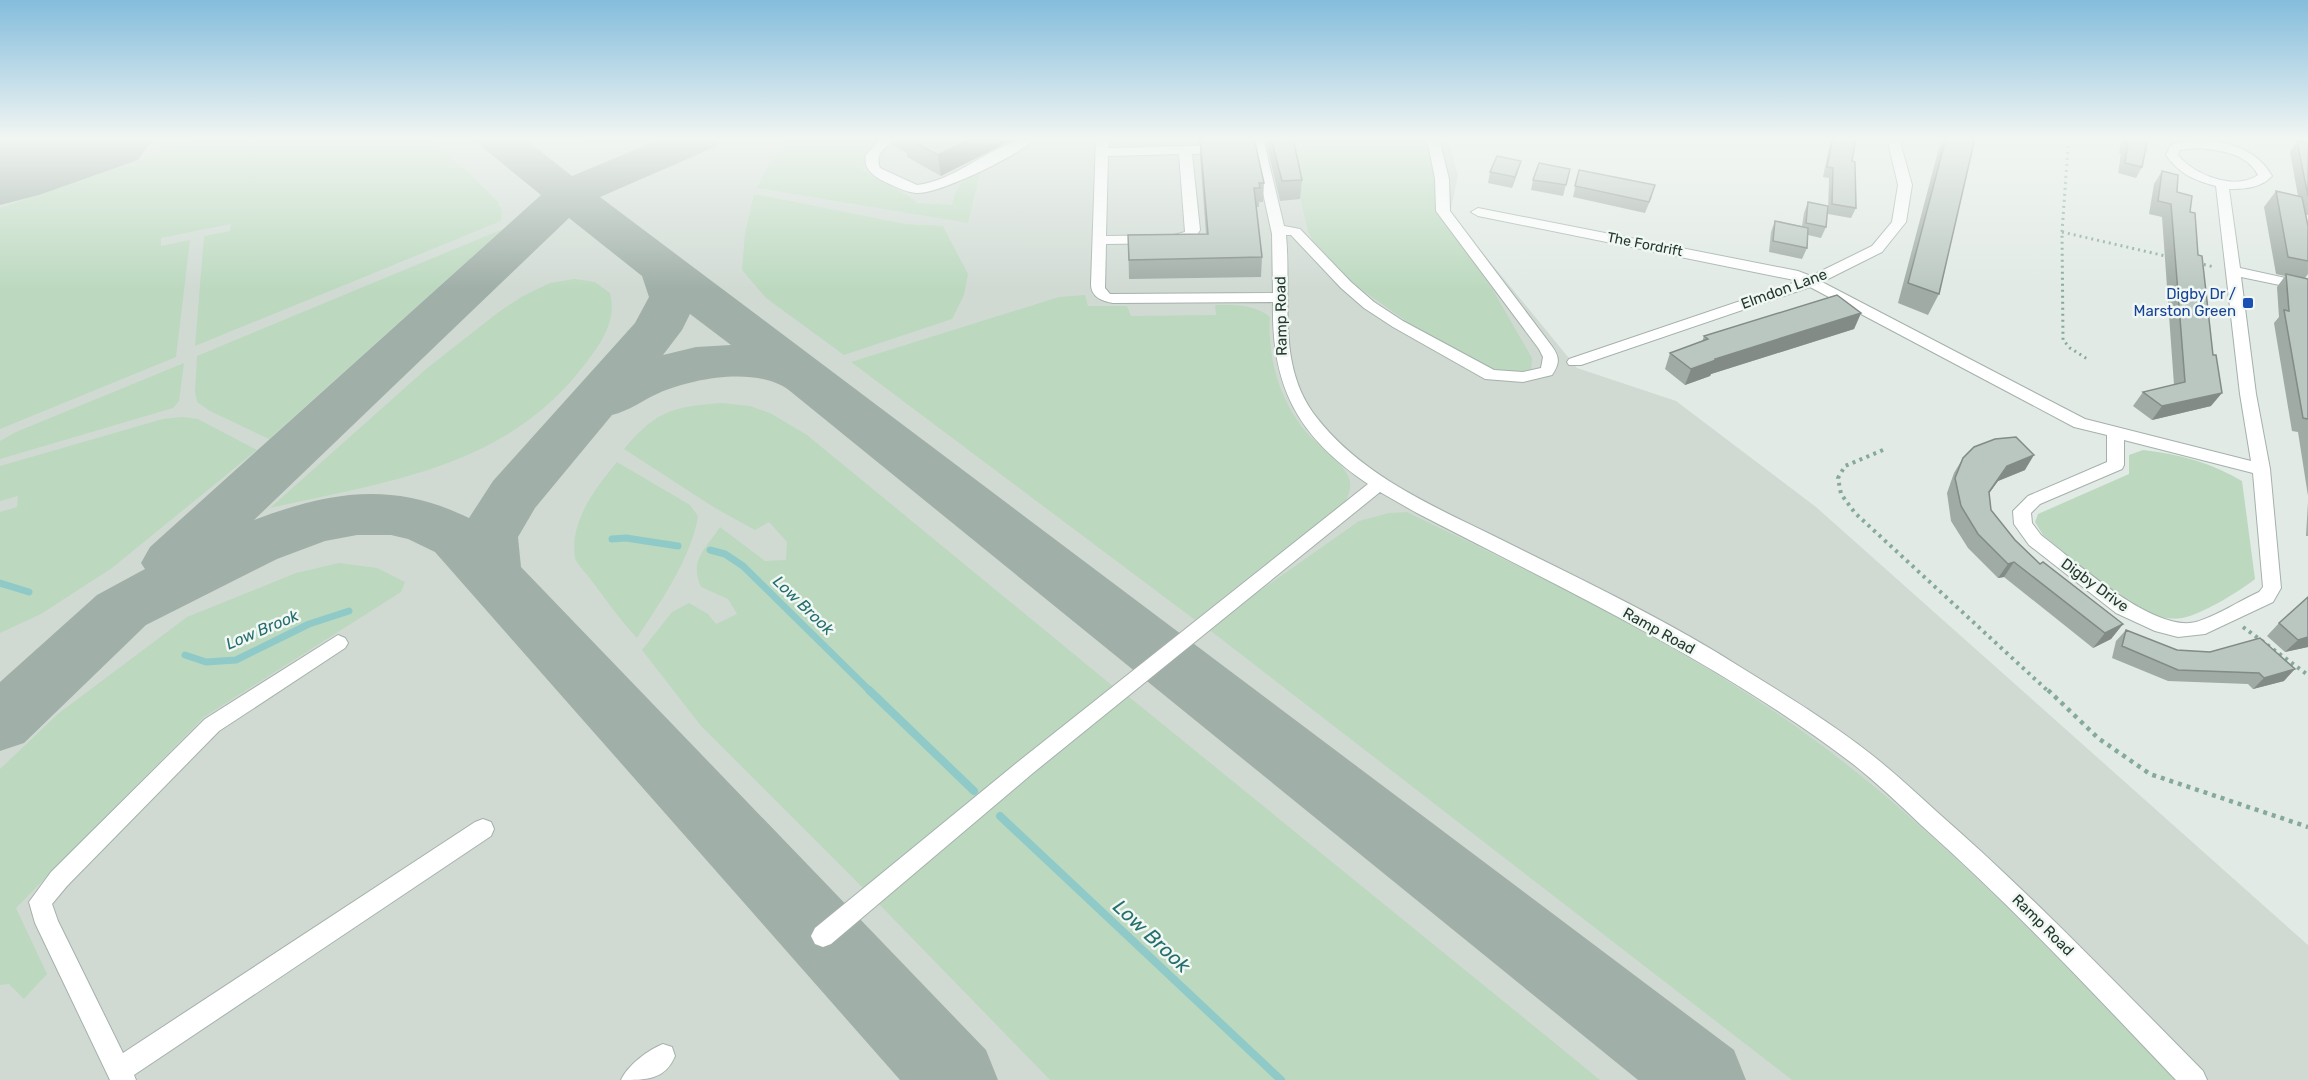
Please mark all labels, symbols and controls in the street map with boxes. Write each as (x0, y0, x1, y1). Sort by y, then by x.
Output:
street label: The Fordrift (1606, 229, 1685, 260)
street label: Elmdon Lane (1738, 265, 1830, 313)
street label: Ramp Road (1271, 276, 1291, 356)
place label: Digby Dr / Marston Green (2134, 285, 2236, 320)
marker: Digby Dr / Marston Green (2241, 296, 2255, 310)
street label: Digby Drive (2058, 554, 2132, 616)
water label: Low Brook (769, 572, 839, 640)
street label: Ramp Road (1620, 604, 1698, 658)
water label: Low Brook (223, 605, 302, 653)
street label: Ramp Road (2008, 890, 2078, 960)
water label: Low Brook (1108, 894, 1196, 978)

